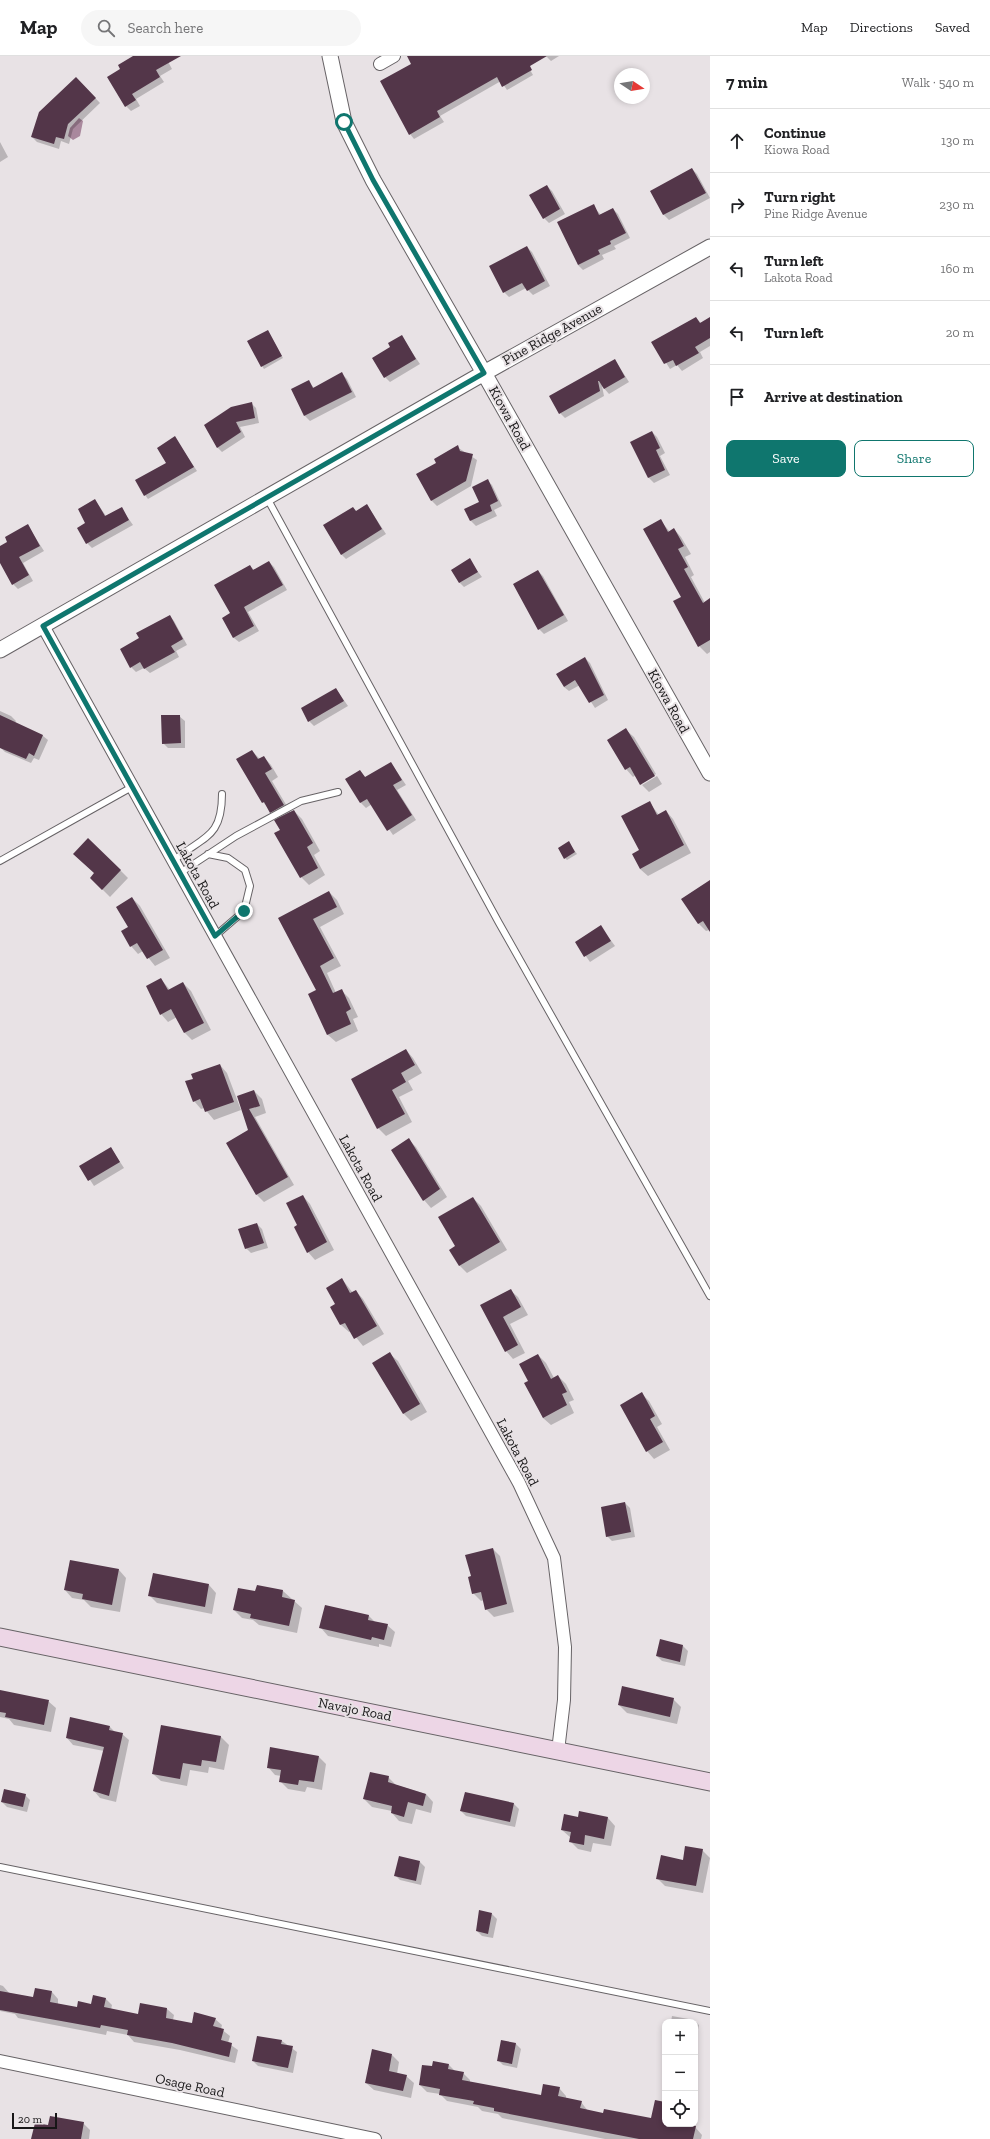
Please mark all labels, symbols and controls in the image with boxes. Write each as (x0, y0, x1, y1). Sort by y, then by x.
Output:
search box (81, 10, 361, 46)
text: Map (20, 16, 57, 39)
icon: search (95, 17, 117, 39)
text: Search here (127, 19, 203, 37)
text: Map (801, 19, 828, 36)
text: Directions (850, 19, 913, 36)
text: Saved (935, 19, 970, 36)
north arrow (614, 68, 650, 104)
text: 7 min (726, 72, 768, 92)
text: Walk · 540 m (902, 75, 974, 90)
route start (335, 113, 353, 131)
text: Continue (764, 124, 826, 142)
icon: ahead (726, 130, 748, 152)
text: 130 m (941, 133, 974, 148)
text: Kiowa Road (764, 142, 830, 157)
text: Turn right (764, 188, 835, 206)
icon: right (726, 194, 748, 216)
text: 230 m (939, 197, 974, 212)
text: Pine Ridge Avenue (764, 206, 867, 221)
text: Turn left (764, 252, 824, 270)
icon: left (726, 258, 748, 280)
text: 160 m (940, 261, 974, 276)
text: Lakota Road (764, 270, 833, 285)
street label: Pine Ridge Avenue (499, 300, 605, 369)
icon: left (726, 322, 748, 344)
text: Turn left (764, 324, 824, 342)
text: 20 m (946, 325, 974, 340)
street label: Kiowa Road (485, 383, 534, 454)
icon: arrive (726, 386, 748, 408)
text: Arrive at destination (764, 388, 903, 406)
button: Save (726, 440, 846, 477)
button: Share (854, 440, 974, 477)
street label: Kiowa Road (644, 666, 693, 737)
street label: Lakota Road (172, 839, 223, 912)
route end (235, 902, 253, 920)
street label: Lakota Road (335, 1132, 386, 1205)
street label: Lakota Road (493, 1416, 543, 1489)
street label: Navajo Road (317, 1694, 393, 1725)
map controls (662, 2019, 698, 2127)
button: + (662, 2019, 698, 2055)
button: − (662, 2055, 698, 2091)
street label: Osage Road (154, 2070, 227, 2101)
button: locate (662, 2091, 698, 2127)
scale bar (12, 2111, 57, 2130)
text: 20 m (18, 2113, 42, 2126)

